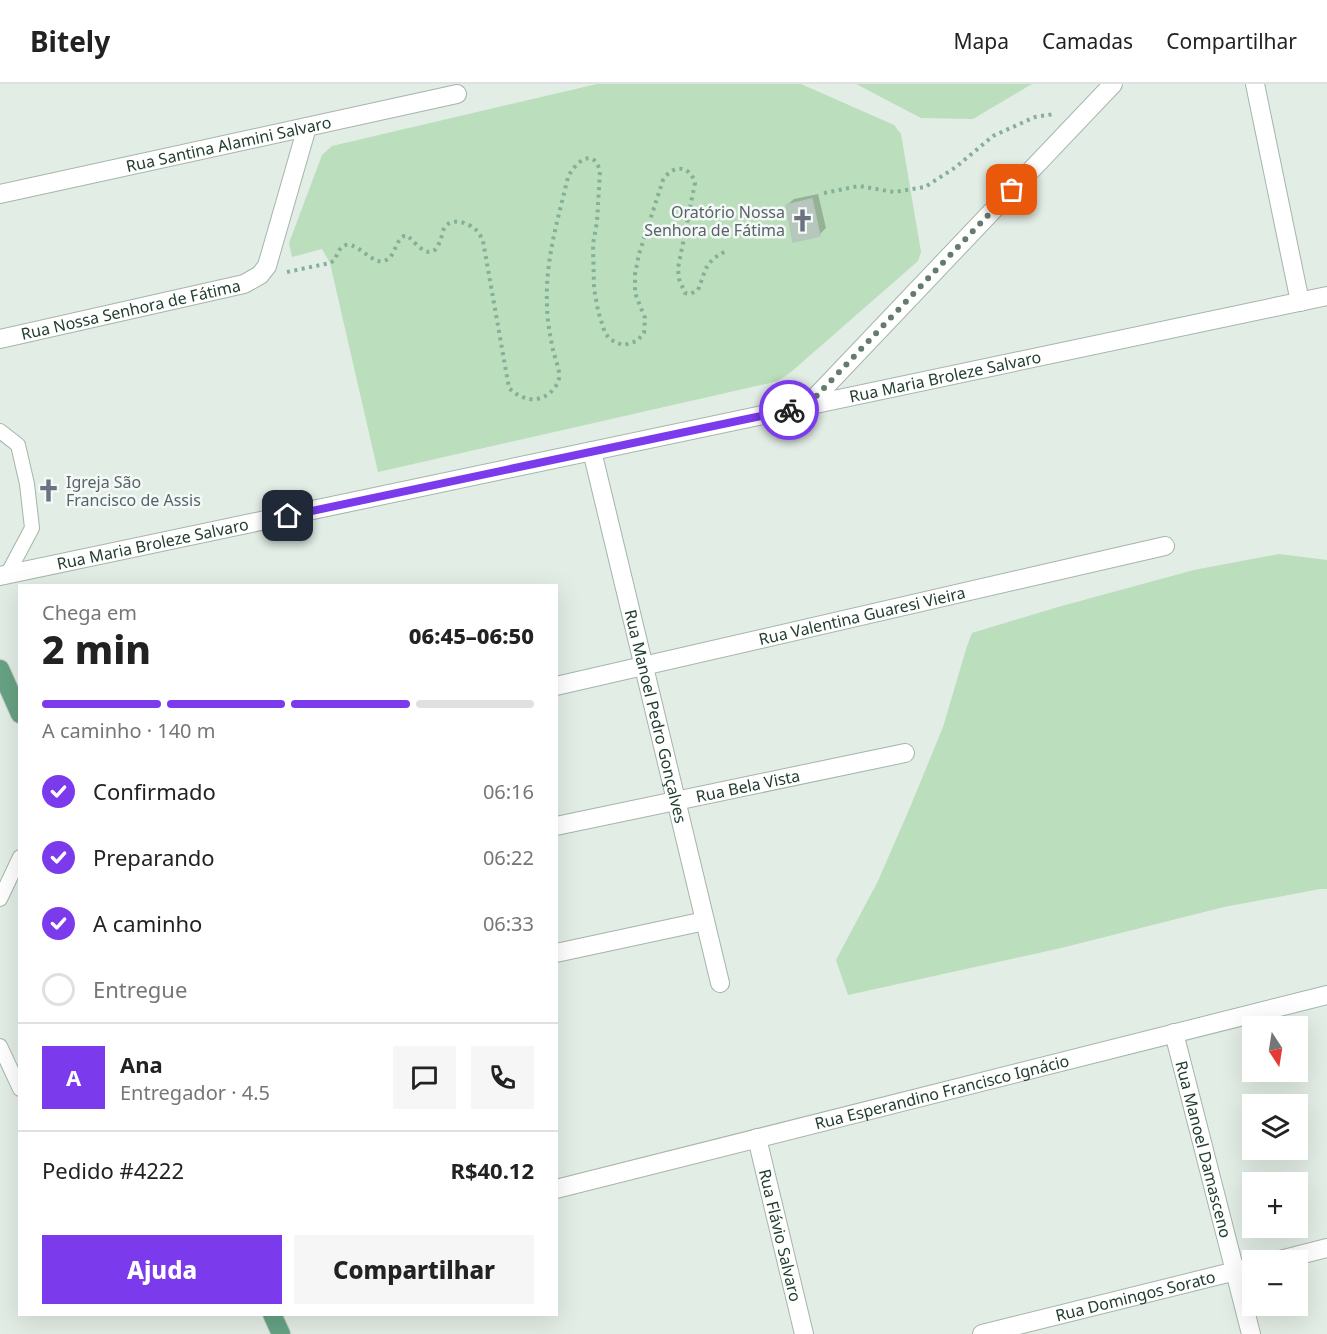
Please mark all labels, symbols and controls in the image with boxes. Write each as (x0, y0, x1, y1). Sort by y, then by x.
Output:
text: Bitely (30, 22, 110, 60)
text: Mapa (953, 27, 1009, 55)
text: Camadas (1042, 27, 1133, 55)
text: Compartilhar (1166, 27, 1297, 55)
street label: Rua Santina Alamini Salvaro (124, 111, 333, 177)
pin (986, 164, 1037, 215)
icon: bag (995, 173, 1028, 206)
place label: Oratório Nossa Senhora de Fátima (644, 201, 785, 241)
church icon: Oratório Nossa Senhora de Fátima (790, 208, 816, 234)
street label: Rua Nossa Senhora de Fátima (19, 274, 243, 345)
street label: Rua Maria Broleze Salvaro (847, 346, 1043, 408)
courier (759, 380, 819, 440)
icon: bike (773, 394, 806, 427)
place label: Igreja São Francisco de Assis (66, 471, 201, 511)
church icon: Igreja São Francisco de Assis (35, 478, 61, 504)
pin (262, 490, 313, 541)
icon: home (271, 499, 304, 532)
street label: Rua Maria Broleze Salvaro (55, 513, 251, 575)
street label: Rua Valentina Guaresi Vieira (757, 581, 967, 650)
text: Chega em (42, 599, 137, 626)
street label: Rua Manoel Pedro Gonçalves (620, 607, 692, 825)
text: 06:45–06:50 (409, 620, 534, 650)
text: 2 min (42, 622, 151, 675)
text: A caminho · 140 m (42, 717, 215, 744)
street label: Rua Bela Vista (694, 764, 802, 807)
icon: check (42, 775, 75, 808)
text: Confirmado (93, 776, 216, 806)
text: 06:16 (483, 778, 534, 805)
icon: check (42, 841, 75, 874)
text: Preparando (93, 842, 215, 872)
text: 06:22 (483, 844, 534, 871)
icon: check (42, 907, 75, 940)
text: A caminho (93, 908, 202, 938)
text: 06:33 (483, 910, 534, 937)
text: Entregue (93, 974, 187, 1004)
north arrow (1242, 1016, 1308, 1082)
map controls (1242, 1016, 1308, 1316)
button: chat (393, 1046, 456, 1109)
button: phone (471, 1046, 534, 1109)
text: Ana (120, 1049, 163, 1079)
street label: Rua Esperandino Francisco Ignácio (812, 1049, 1071, 1134)
street label: Rua Manoel Damasceno (1171, 1058, 1237, 1240)
text: A (66, 1062, 81, 1092)
text: Entregador · 4.5 (120, 1079, 270, 1106)
button: layers (1242, 1094, 1308, 1160)
text: Pedido #4222 (42, 1155, 184, 1185)
text: R$40.12 (450, 1155, 534, 1185)
street label: Rua Flávio Salvaro (754, 1167, 807, 1304)
button: + (1242, 1172, 1308, 1238)
button: Ajuda (42, 1235, 282, 1304)
button: Compartilhar (294, 1235, 534, 1304)
button: − (1242, 1250, 1308, 1316)
street label: Rua Domingos Sorato (1053, 1266, 1218, 1326)

